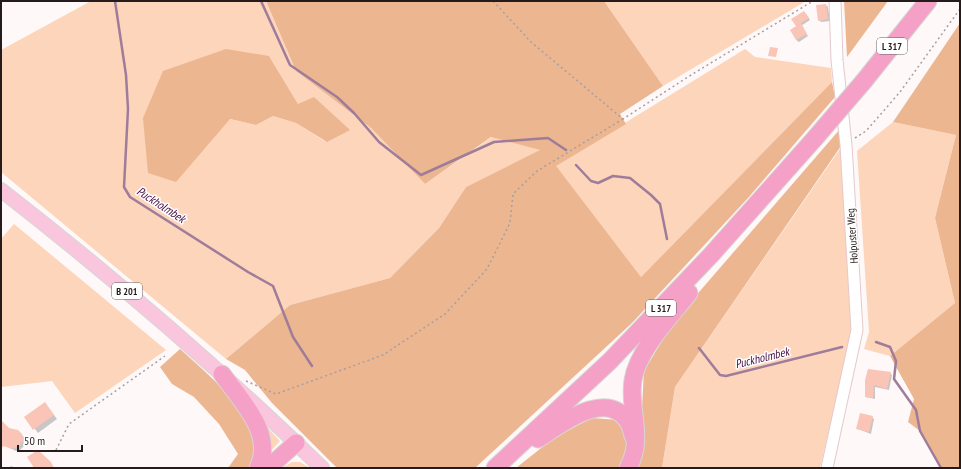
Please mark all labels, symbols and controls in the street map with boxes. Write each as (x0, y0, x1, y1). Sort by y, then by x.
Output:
road number: L 317 (877, 38, 907, 54)
water label: Puckholmbek (134, 183, 190, 227)
street label: Holpuster Weg (843, 208, 861, 264)
road number: B 201 (112, 283, 142, 299)
road number: L 317 (646, 300, 676, 316)
water label: Puckholmbek (733, 343, 792, 371)
scale bar (18, 427, 82, 453)
text: 50 m (24, 433, 45, 448)

